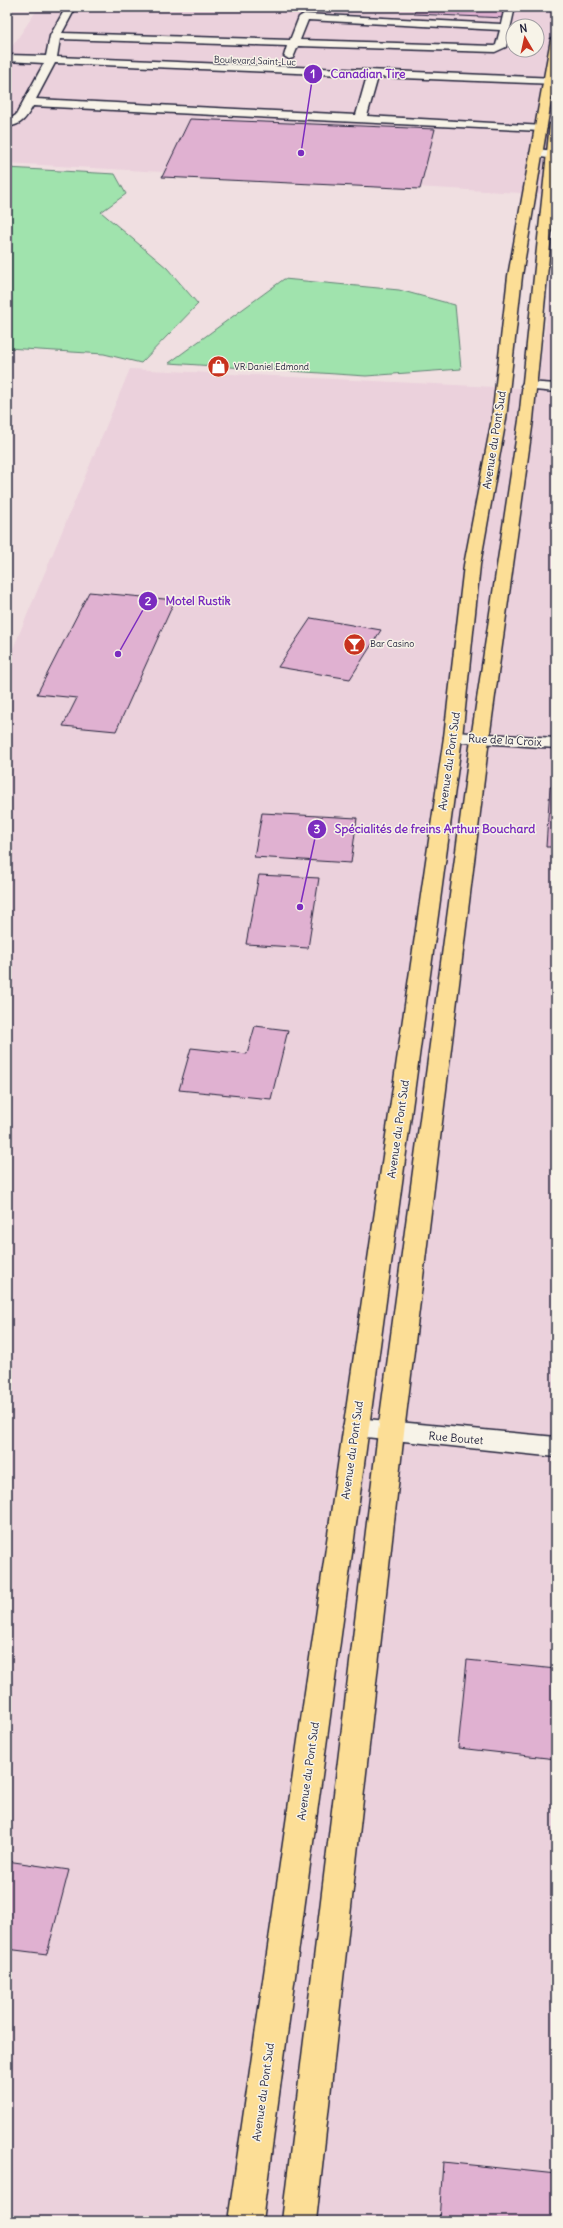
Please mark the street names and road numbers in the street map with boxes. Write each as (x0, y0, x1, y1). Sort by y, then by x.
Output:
street label: Boulevard Saint-Luc (214, 54, 297, 67)
street label: Avenue du Pont Sud (479, 389, 509, 490)
street label: Avenue du Pont Sud (435, 710, 463, 811)
street label: Rue de la Croix (468, 731, 543, 749)
street label: Avenue du Pont Sud (384, 1078, 412, 1179)
street label: Avenue du Pont Sud (338, 1399, 366, 1500)
street label: Rue Boutet (428, 1429, 484, 1447)
street label: Avenue du Pont Sud (294, 1720, 322, 1821)
street label: Avenue du Pont Sud (249, 2041, 277, 2142)

